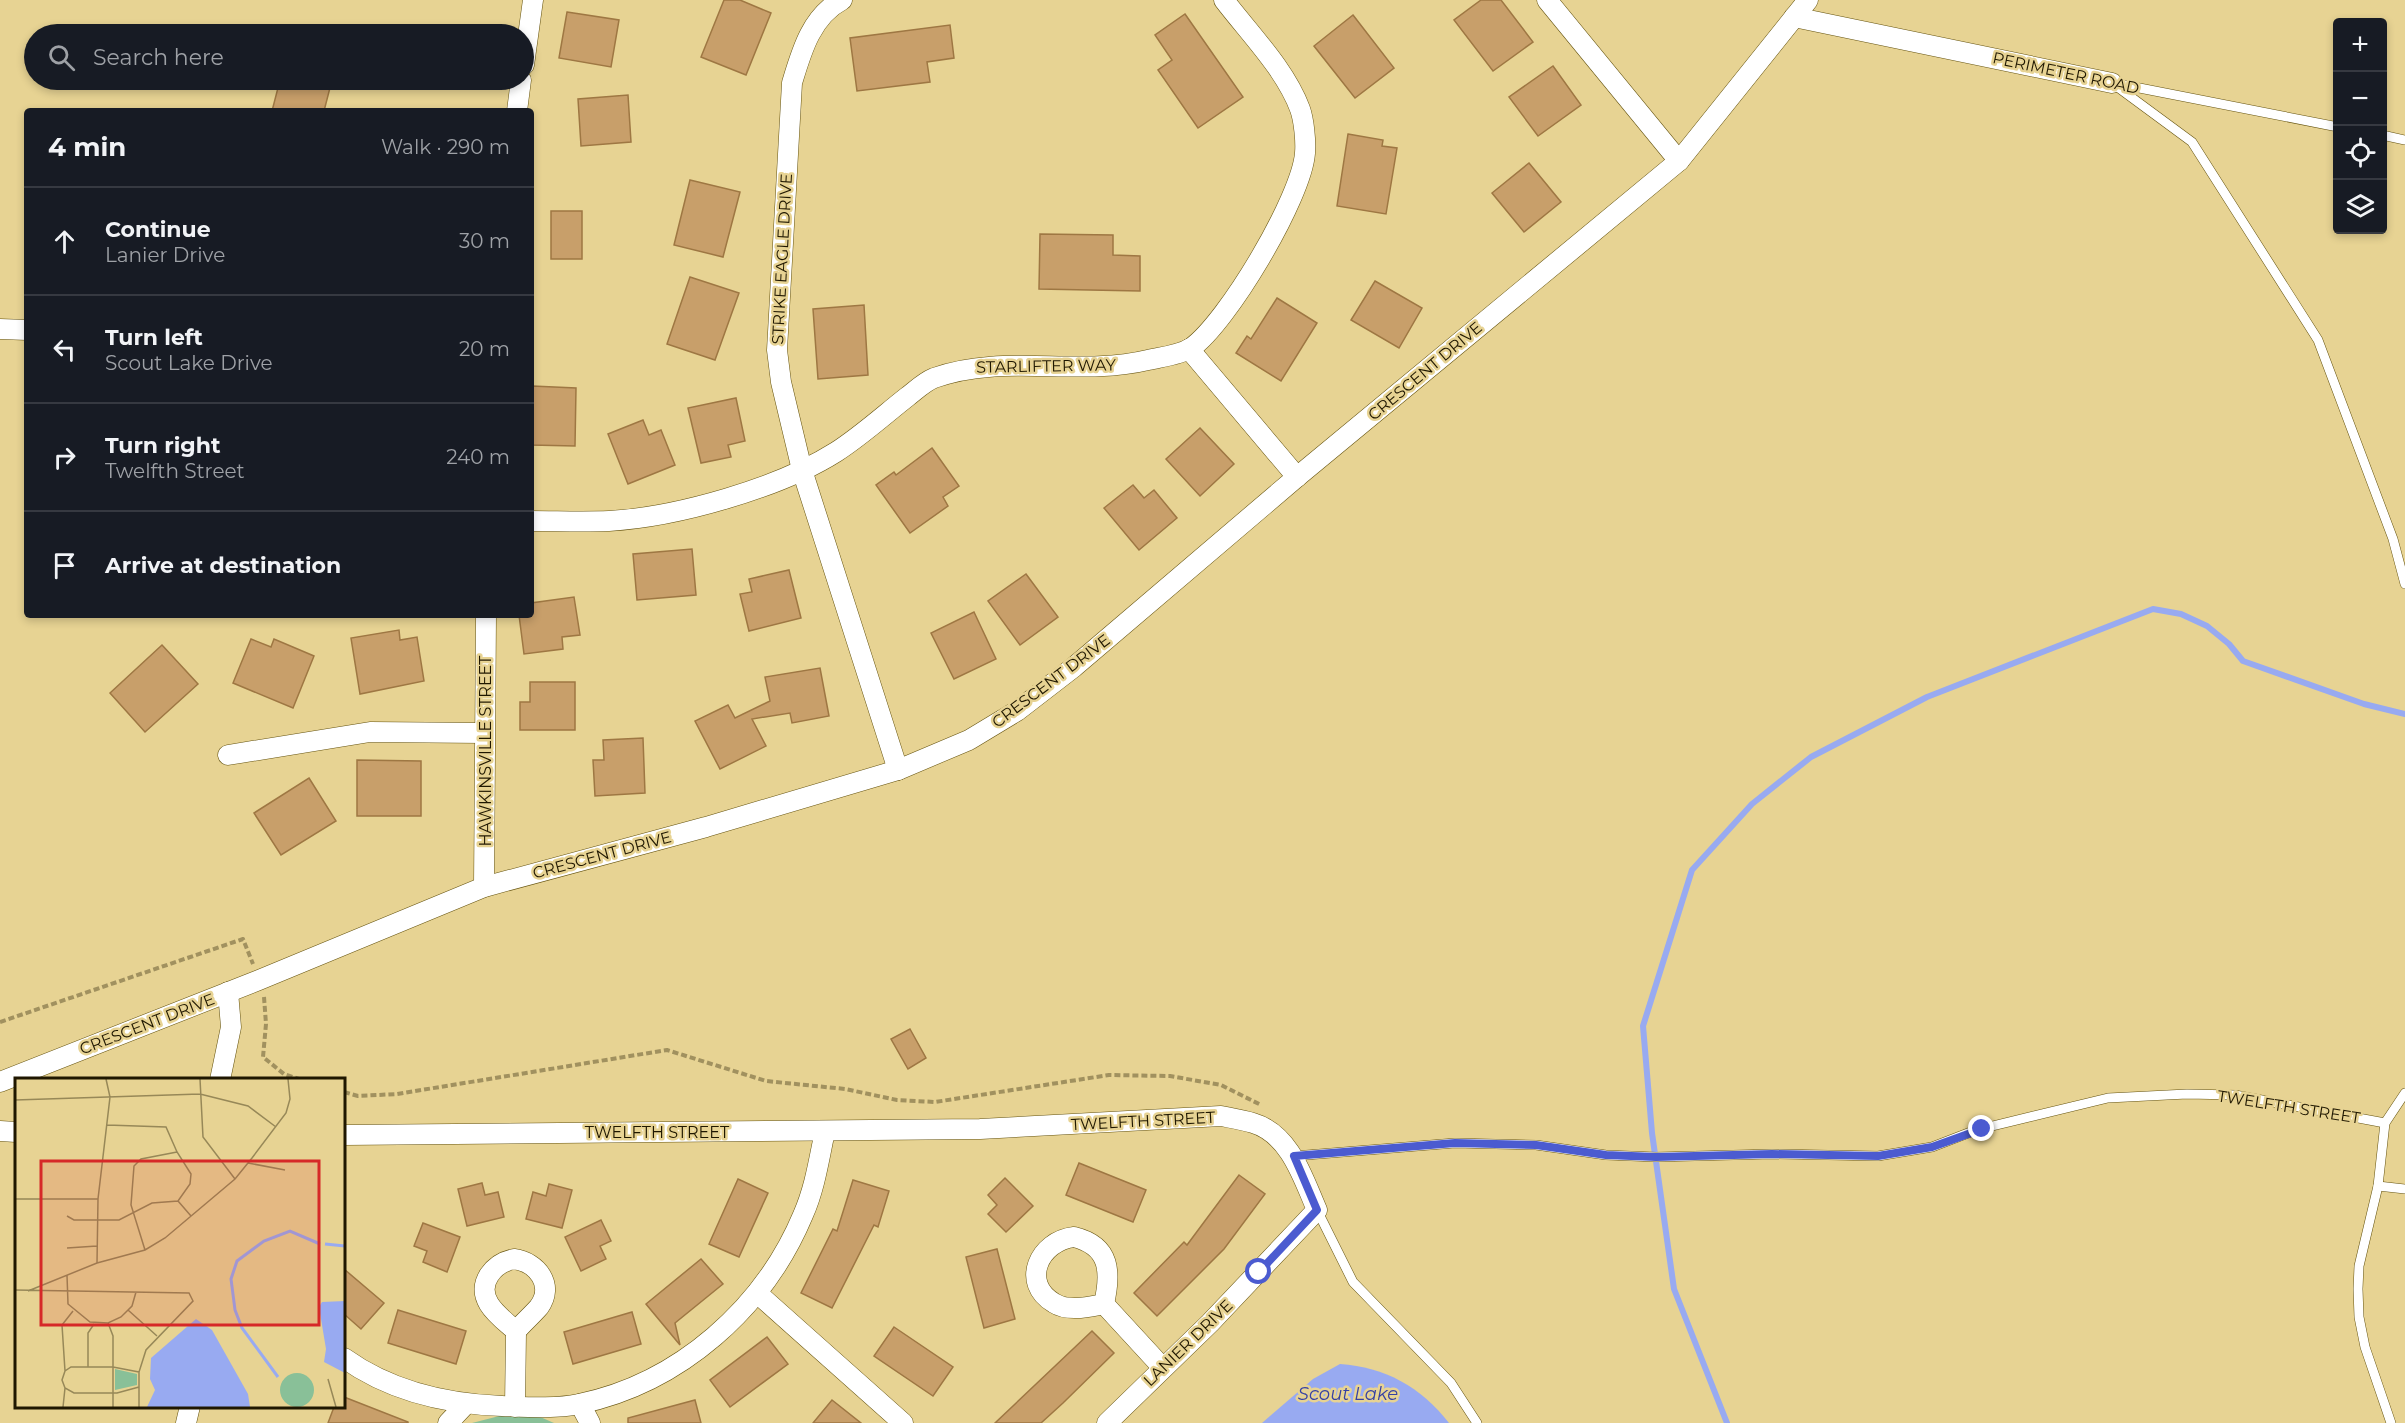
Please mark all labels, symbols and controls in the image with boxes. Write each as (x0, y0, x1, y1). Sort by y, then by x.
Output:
map controls (2333, 18, 2387, 234)
button: + (2333, 18, 2387, 72)
search box (24, 24, 534, 90)
icon: search (45, 41, 78, 74)
text: Search here (93, 44, 224, 71)
street label: PERIMETER ROAD (1991, 48, 2141, 98)
button: − (2333, 72, 2387, 126)
button: locate (2333, 126, 2387, 180)
text: 4 min (48, 131, 126, 163)
text: Walk · 290 m (381, 135, 510, 159)
street label: STRIKE EAGLE DRIVE (768, 173, 796, 345)
button: layers (2333, 180, 2387, 234)
text: Continue (105, 216, 211, 243)
icon: ahead (48, 225, 81, 258)
text: 30 m (459, 229, 510, 253)
text: Lanier Drive (105, 243, 225, 267)
street label: CRESCENT DRIVE (1364, 318, 1486, 424)
text: Turn left (105, 324, 203, 351)
icon: left (48, 333, 81, 366)
text: 20 m (459, 337, 510, 361)
text: Scout Lake Drive (105, 351, 273, 375)
street label: STARLIFTER WAY (976, 355, 1117, 377)
text: Turn right (105, 432, 220, 459)
icon: right (48, 441, 81, 474)
text: 240 m (446, 445, 510, 469)
text: Twelfth Street (105, 459, 245, 483)
icon: arrive (48, 549, 81, 582)
text: Arrive at destination (105, 552, 341, 579)
street label: CRESCENT DRIVE (988, 630, 1114, 732)
street label: HAWKINSVILLE STREET (476, 655, 495, 847)
street label: CRESCENT DRIVE (531, 827, 673, 883)
street label: CRESCENT DRIVE (77, 990, 217, 1058)
inset map (15, 1078, 345, 1408)
street label: TWELFTH STREET (2216, 1086, 2363, 1128)
street label: TWELFTH STREET (1070, 1108, 1216, 1134)
route end (1968, 1115, 1994, 1141)
street label: TWELFTH STREET (585, 1123, 730, 1142)
route start (1245, 1258, 1271, 1284)
street label: LANIER DRIVE (1140, 1296, 1236, 1390)
water label: Scout Lake (1298, 1383, 1398, 1405)

